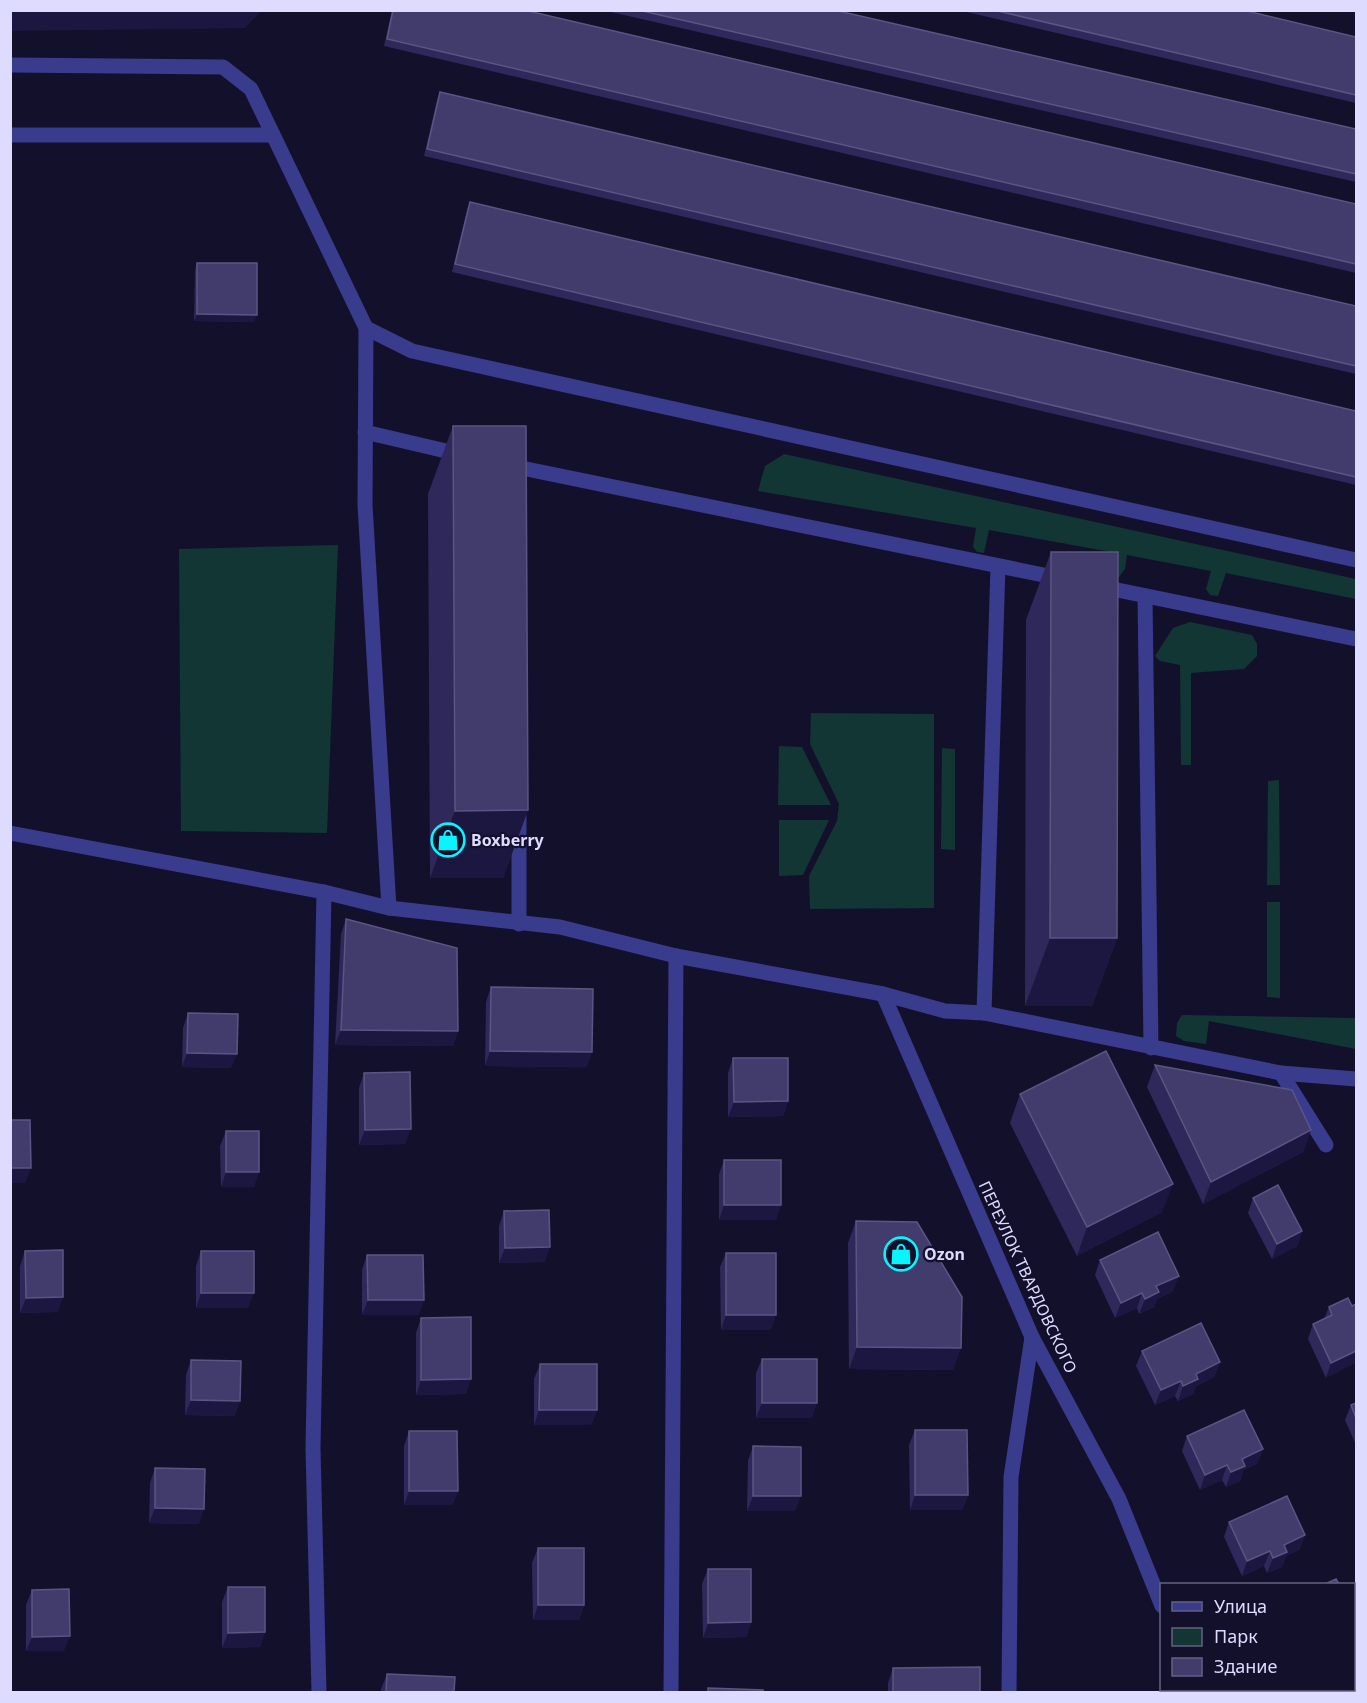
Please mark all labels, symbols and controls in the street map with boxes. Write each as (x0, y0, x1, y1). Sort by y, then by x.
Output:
shop icon: Boxberry (430, 822, 466, 858)
place label: Boxberry (471, 829, 545, 851)
street label: ПЕРЕУЛОК ТВАРДОВСКОГО (974, 1177, 1082, 1377)
shop icon: Ozon (883, 1236, 919, 1272)
place label: Ozon (924, 1243, 965, 1265)
legend (1160, 1583, 1355, 1691)
text: Улица (1214, 1594, 1267, 1618)
text: Парк (1214, 1624, 1258, 1648)
text: Здание (1214, 1654, 1278, 1678)

